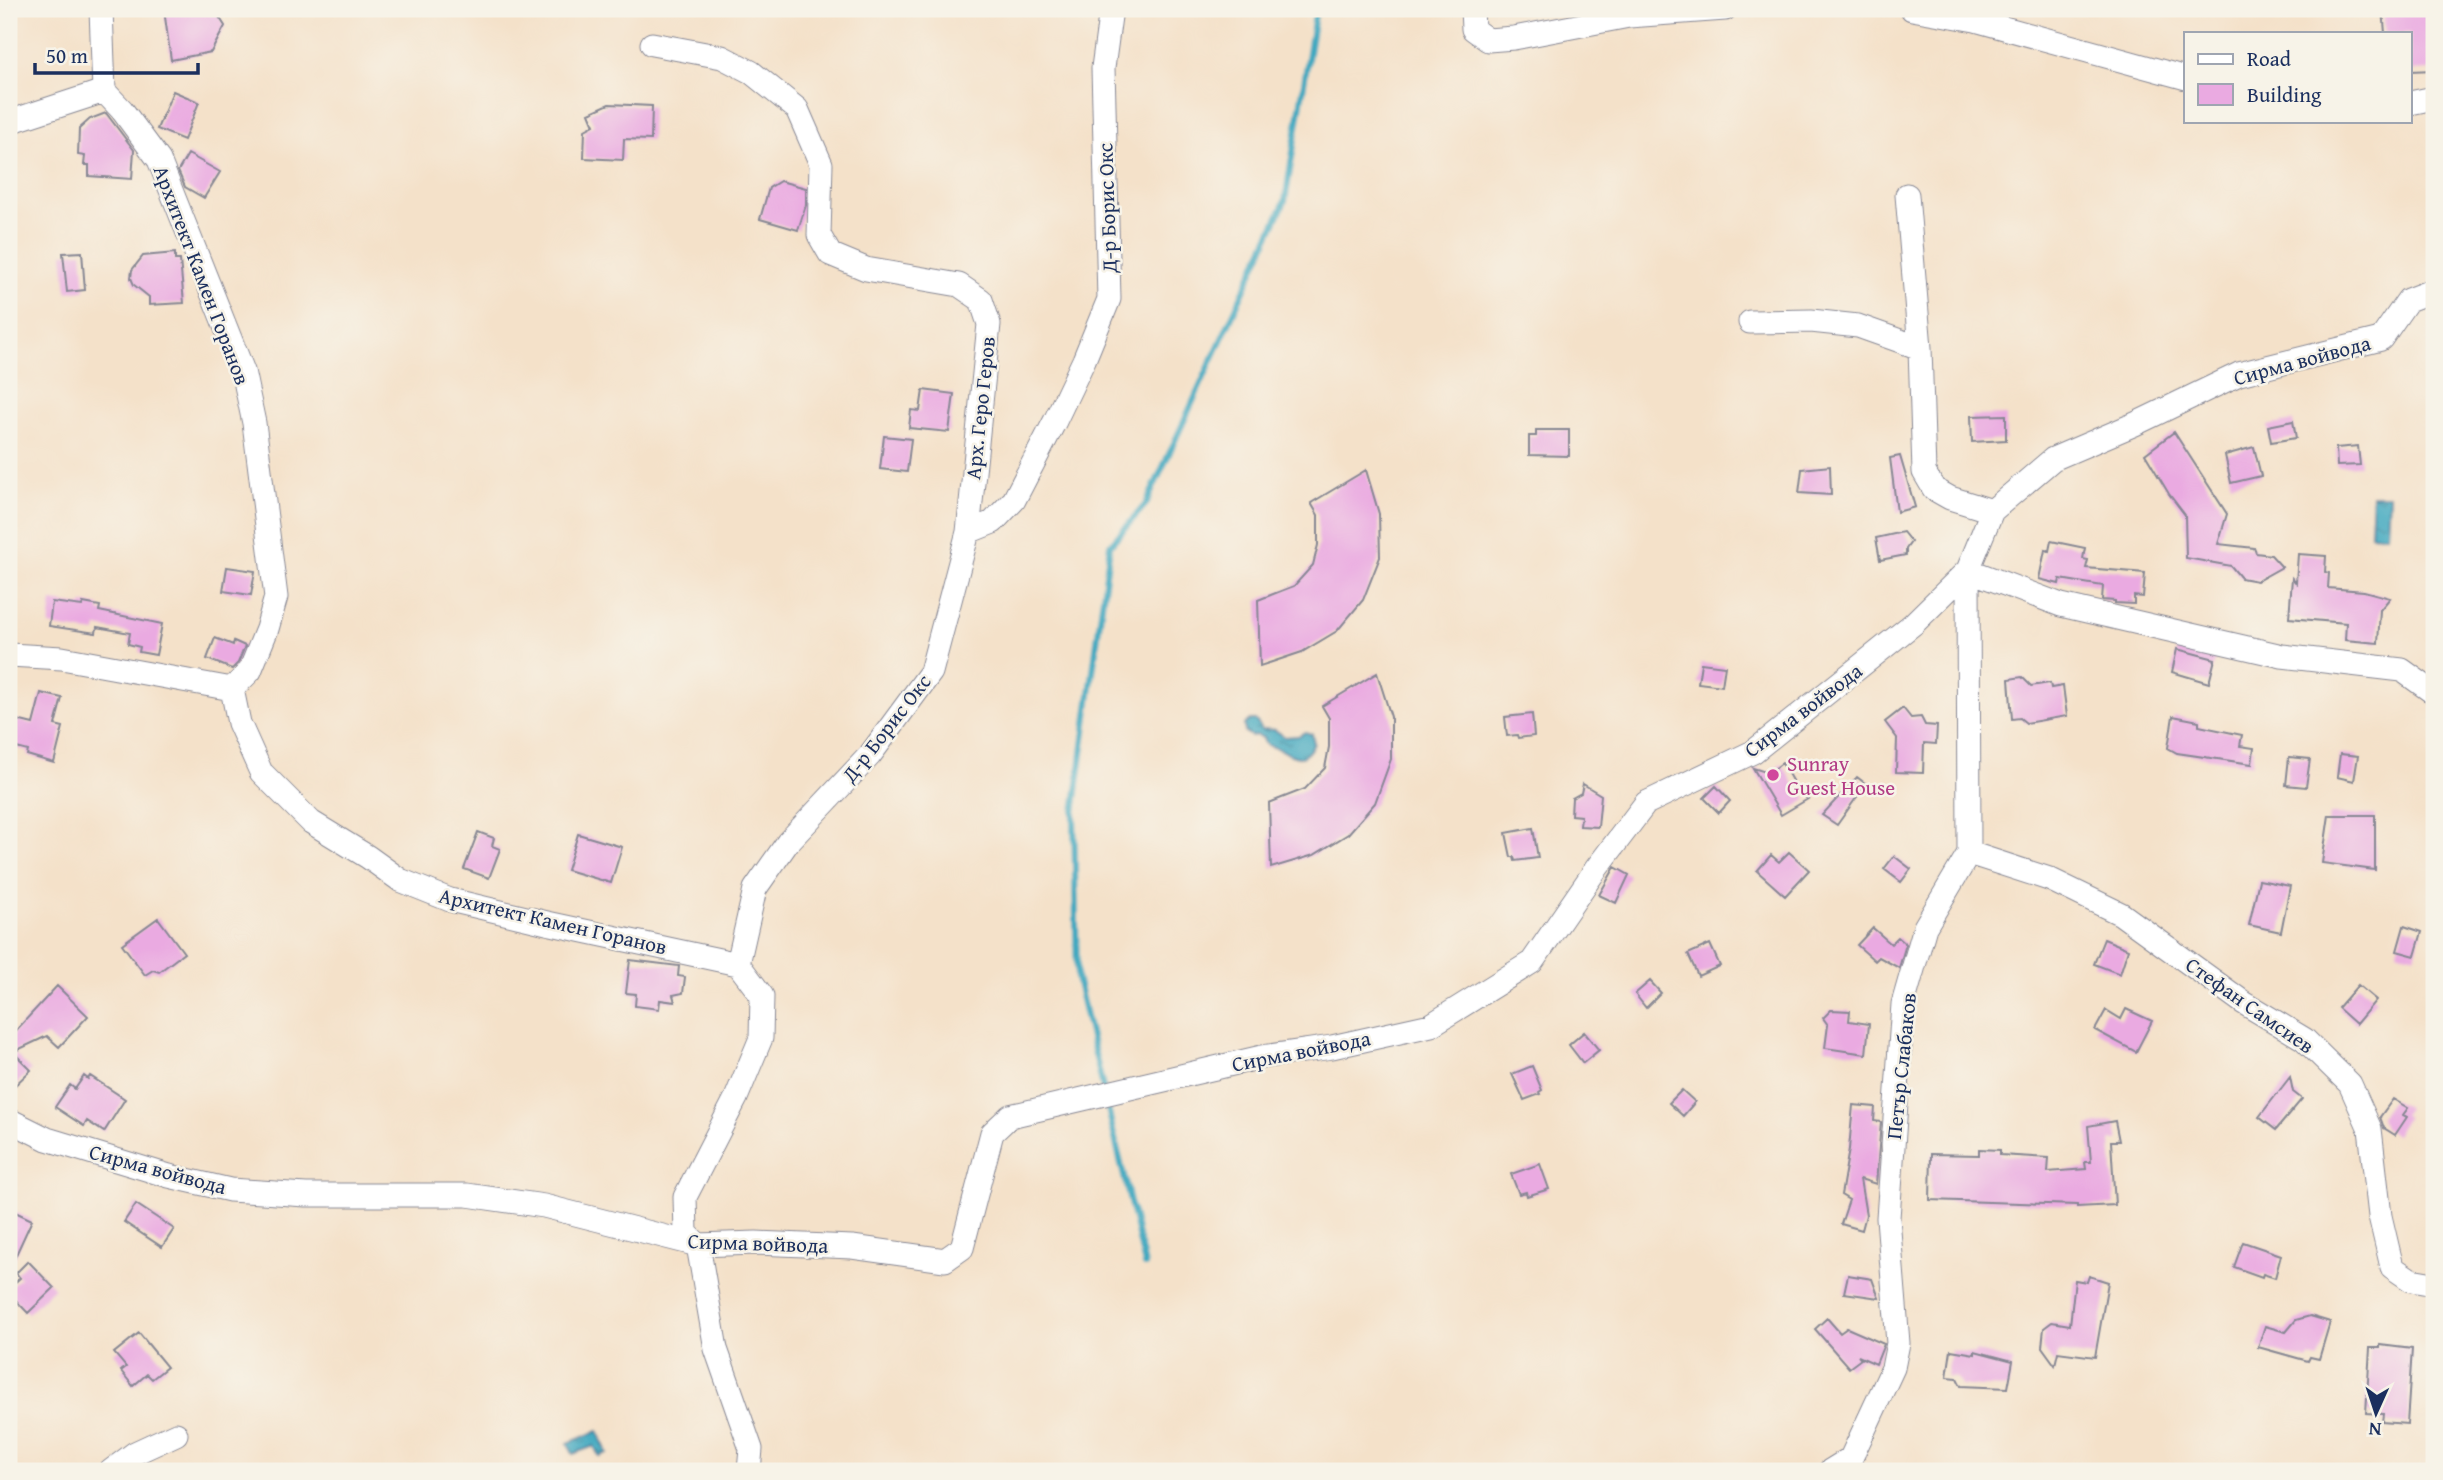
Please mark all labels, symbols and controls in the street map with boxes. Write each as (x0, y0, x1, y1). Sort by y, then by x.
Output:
scale bar (35, 32, 198, 76)
legend (2184, 32, 2412, 122)
text: 50 m (46, 40, 88, 71)
text: Road (2247, 43, 2292, 74)
text: Building (2247, 79, 2322, 110)
street label: Д-р Борис Окс (1089, 142, 1125, 275)
street label: Архитект Камен Горанов (146, 161, 258, 389)
street label: Сирма войвода (2230, 327, 2374, 393)
street label: Арх. Геро Геров (957, 335, 1003, 481)
street label: Сирма войвода (1737, 655, 1869, 765)
street label: Д-р Борис Окс (833, 667, 938, 790)
place label: Sunray Guest House (1787, 748, 1895, 803)
marker: Sunray Guest House (1765, 767, 1781, 783)
street label: Архитект Камен Горанов (436, 880, 670, 962)
street label: Стефан Самсиев (2179, 949, 2321, 1061)
street label: Петър Слабаков (1878, 991, 1924, 1141)
street label: Сирма войвода (1229, 1022, 1373, 1080)
street label: Сирма войвода (86, 1136, 230, 1202)
street label: Сирма войвода (687, 1225, 829, 1261)
north arrow (2342, 1378, 2412, 1448)
text: N (2368, 1416, 2382, 1444)

